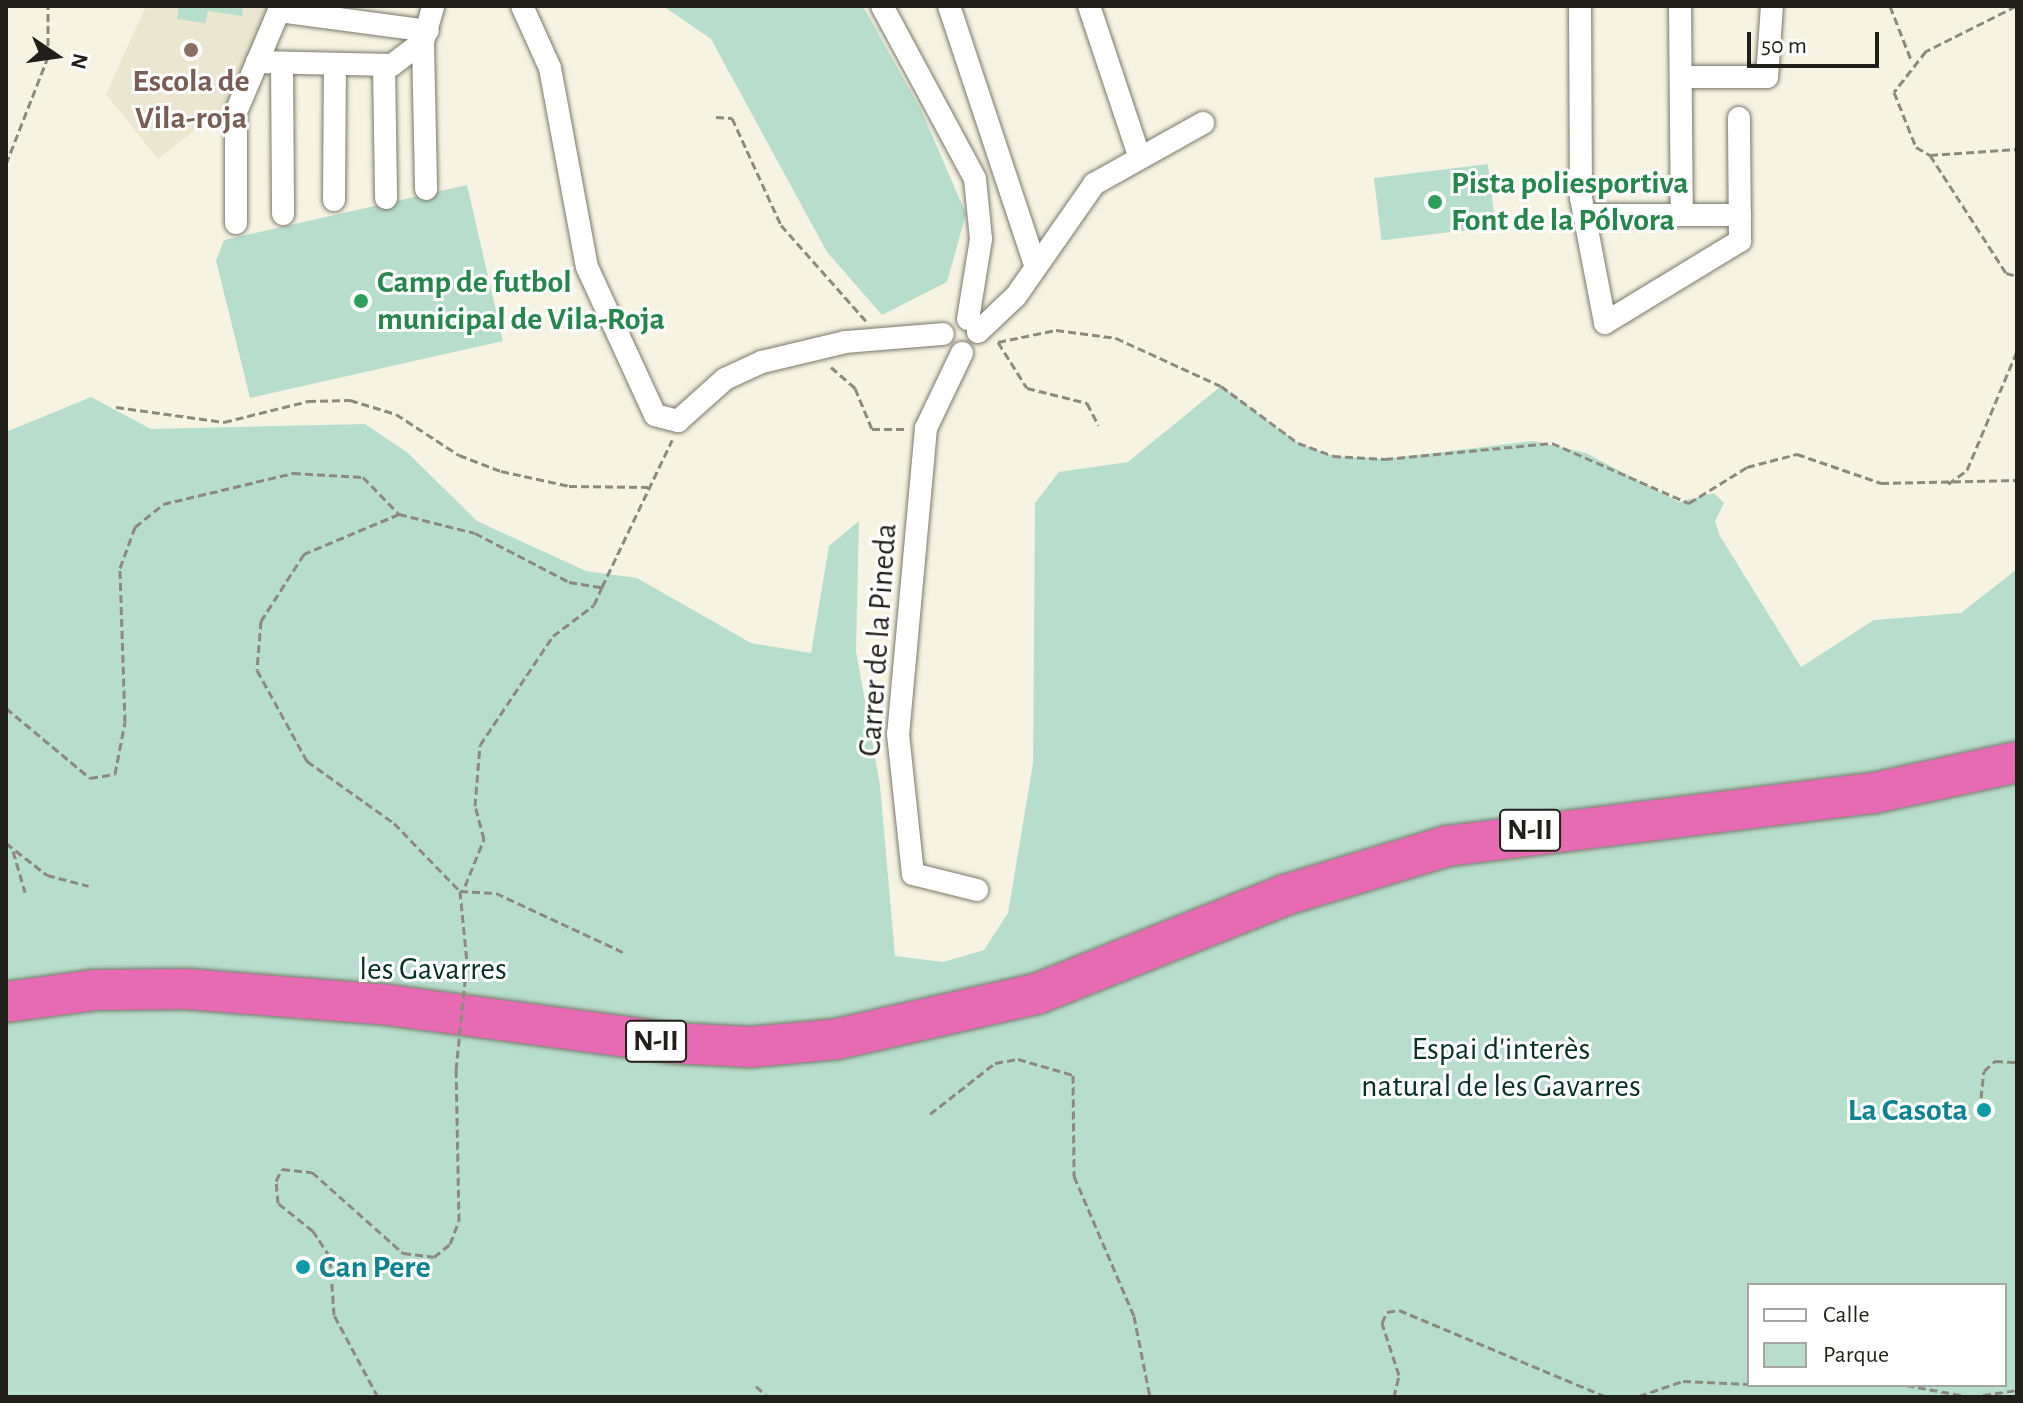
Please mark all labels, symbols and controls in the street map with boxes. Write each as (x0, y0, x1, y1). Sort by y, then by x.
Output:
north arrow (16, 16, 96, 96)
scale bar (1751, 16, 1883, 66)
text: 50 m (1761, 34, 1807, 58)
marker: Escola de Vila-roja (182, 41, 200, 59)
text: N (67, 51, 92, 71)
place label: Escola de Vila-roja (132, 63, 250, 138)
place label: Pista poliesportiva Font de la Pólvora (1451, 165, 1689, 240)
marker: Pista poliesportiva Font de la Pólvora (1426, 193, 1444, 211)
place label: Camp de futbol municipal de Vila-Roja (377, 264, 665, 339)
marker: Camp de futbol municipal de Vila-Roja (352, 292, 370, 310)
street label: Carrer de la Pineda (851, 522, 905, 758)
road number: N-II (1498, 804, 1562, 856)
park label: les Gavarres (359, 950, 507, 988)
road number: N-II (624, 1015, 688, 1067)
park label: Espai d'interès natural de les Gavarres (1361, 1031, 1641, 1106)
place label: La Casota (1848, 1091, 1968, 1129)
marker: La Casota (1975, 1101, 1993, 1119)
place label: Can Pere (319, 1248, 431, 1286)
marker: Can Pere (294, 1258, 312, 1276)
legend (1747, 1283, 2007, 1387)
text: Calle (1823, 1303, 1870, 1327)
text: Parque (1823, 1343, 1889, 1367)

